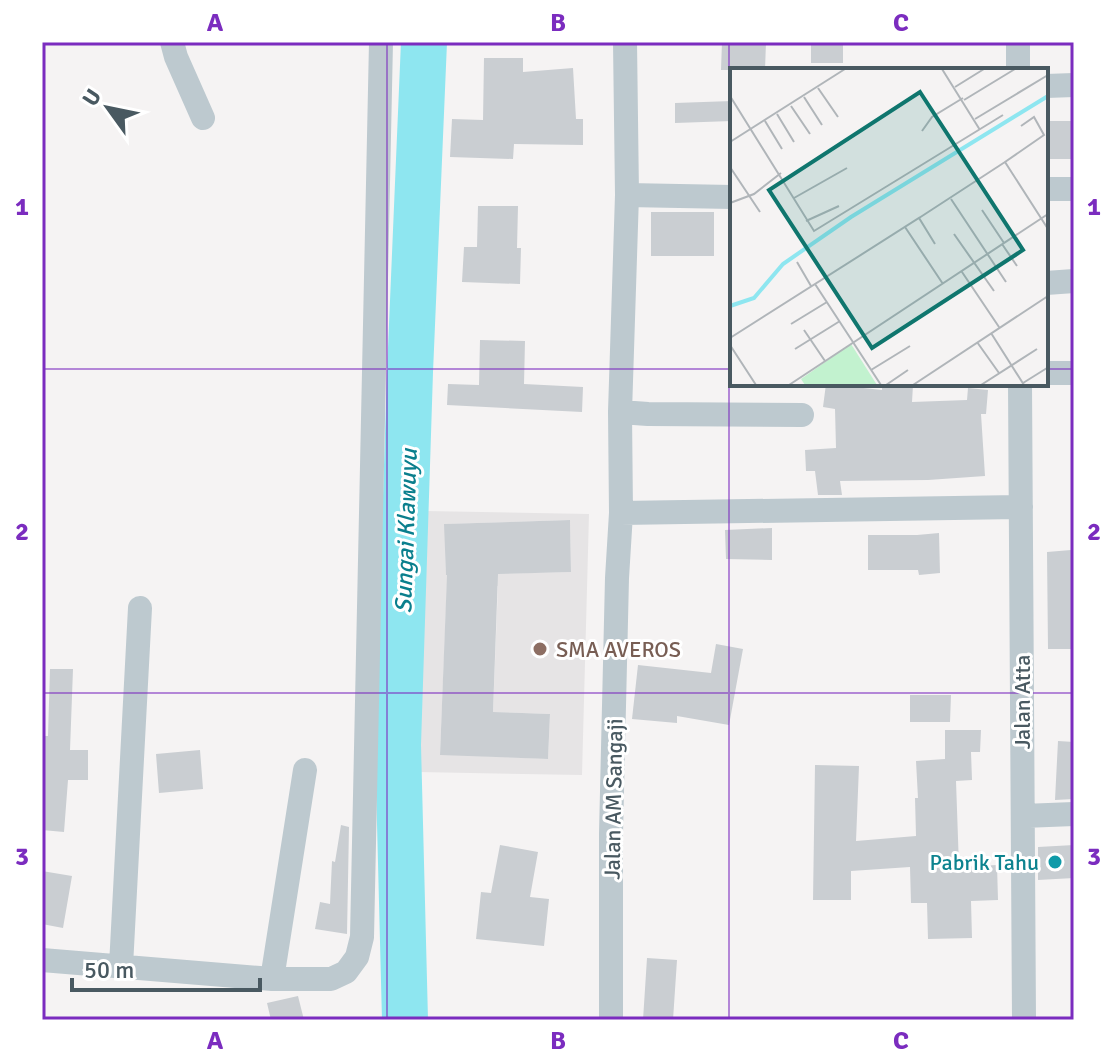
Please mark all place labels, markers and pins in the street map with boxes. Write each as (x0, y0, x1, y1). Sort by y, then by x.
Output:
place label: SMA AVEROS (556, 636, 681, 663)
marker: SMA AVEROS (531, 640, 549, 658)
place label: Pabrik Tahu (930, 849, 1039, 876)
marker: Pabrik Tahu (1046, 853, 1064, 871)

